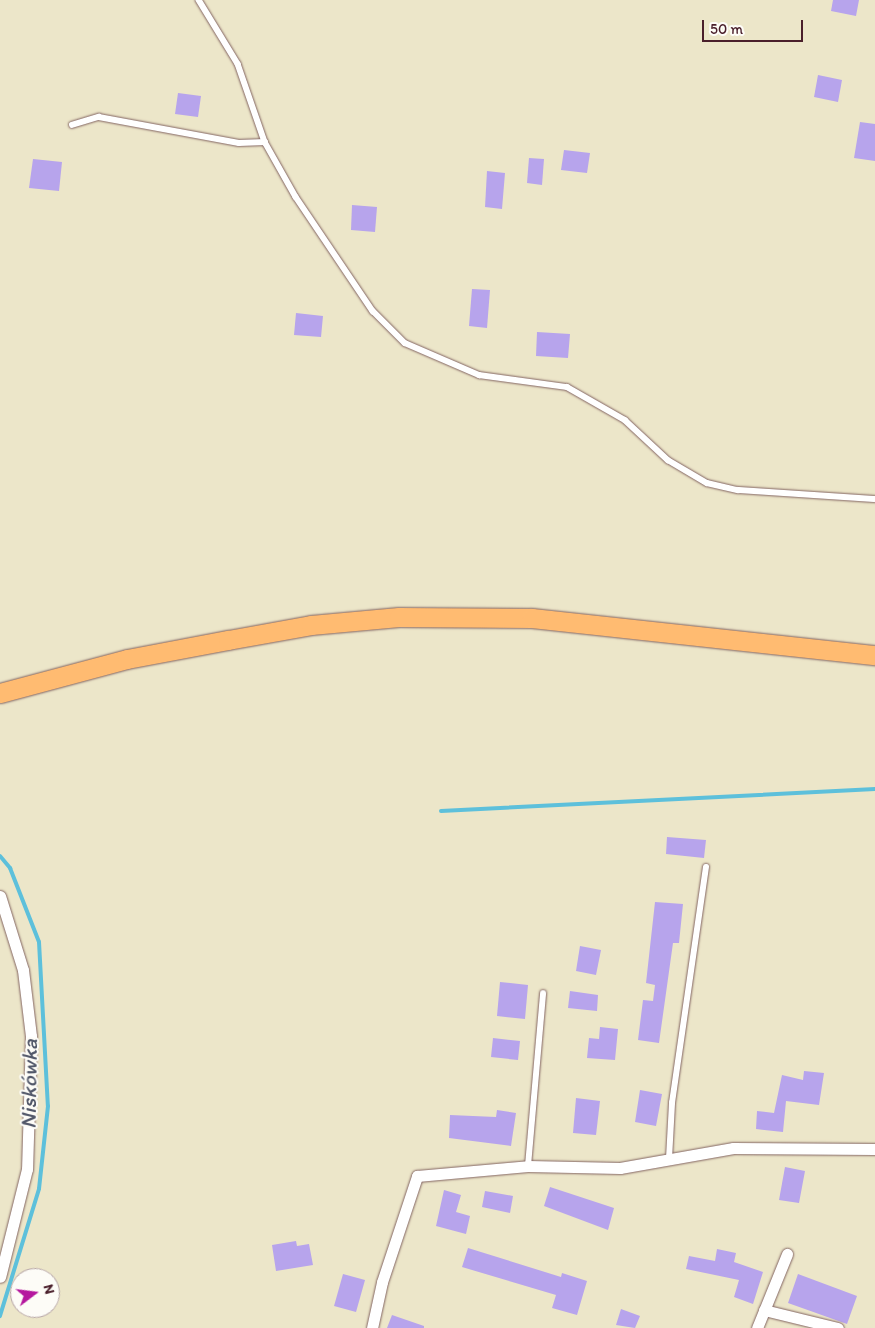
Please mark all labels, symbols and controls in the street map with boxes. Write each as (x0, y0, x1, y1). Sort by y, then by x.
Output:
scale bar (705, 10, 806, 42)
text: 50 m (710, 20, 743, 38)
water label: Niskówka (15, 1039, 43, 1129)
north arrow (10, 1268, 60, 1318)
text: N (40, 1282, 58, 1296)

